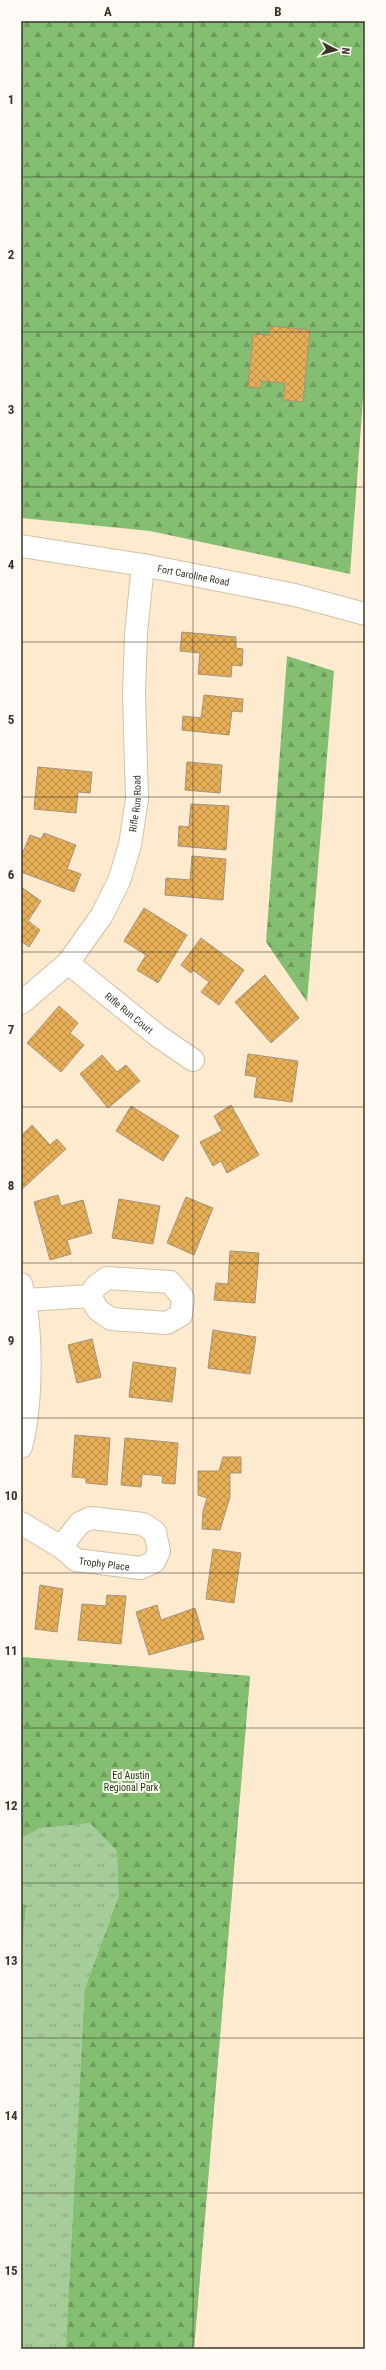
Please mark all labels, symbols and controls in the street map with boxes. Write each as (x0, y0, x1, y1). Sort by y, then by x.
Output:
text: A (104, 4, 112, 19)
text: B (274, 4, 282, 19)
north arrow (316, 30, 356, 70)
text: N (339, 47, 352, 55)
text: 1 (8, 92, 14, 107)
text: 2 (8, 247, 15, 262)
text: 3 (8, 402, 14, 417)
text: 4 (8, 557, 15, 572)
street label: Fort Caroline Road (156, 563, 231, 588)
text: 5 (8, 712, 15, 727)
street label: Rifle Run Road (127, 775, 143, 833)
text: 6 (8, 867, 15, 882)
street label: Rifle Run Court (103, 990, 155, 1036)
text: 7 (8, 1022, 15, 1037)
text: 8 (8, 1178, 14, 1193)
text: 9 (8, 1333, 14, 1348)
text: 10 (4, 1488, 18, 1503)
street label: Trophy Place (78, 1555, 131, 1573)
text: 11 (4, 1643, 18, 1658)
park label: Ed Austin Regional Park (104, 1770, 159, 1793)
text: 12 (4, 1798, 18, 1813)
text: 13 (4, 1953, 18, 1968)
text: 14 (4, 2108, 18, 2123)
text: 15 (4, 2263, 18, 2278)

